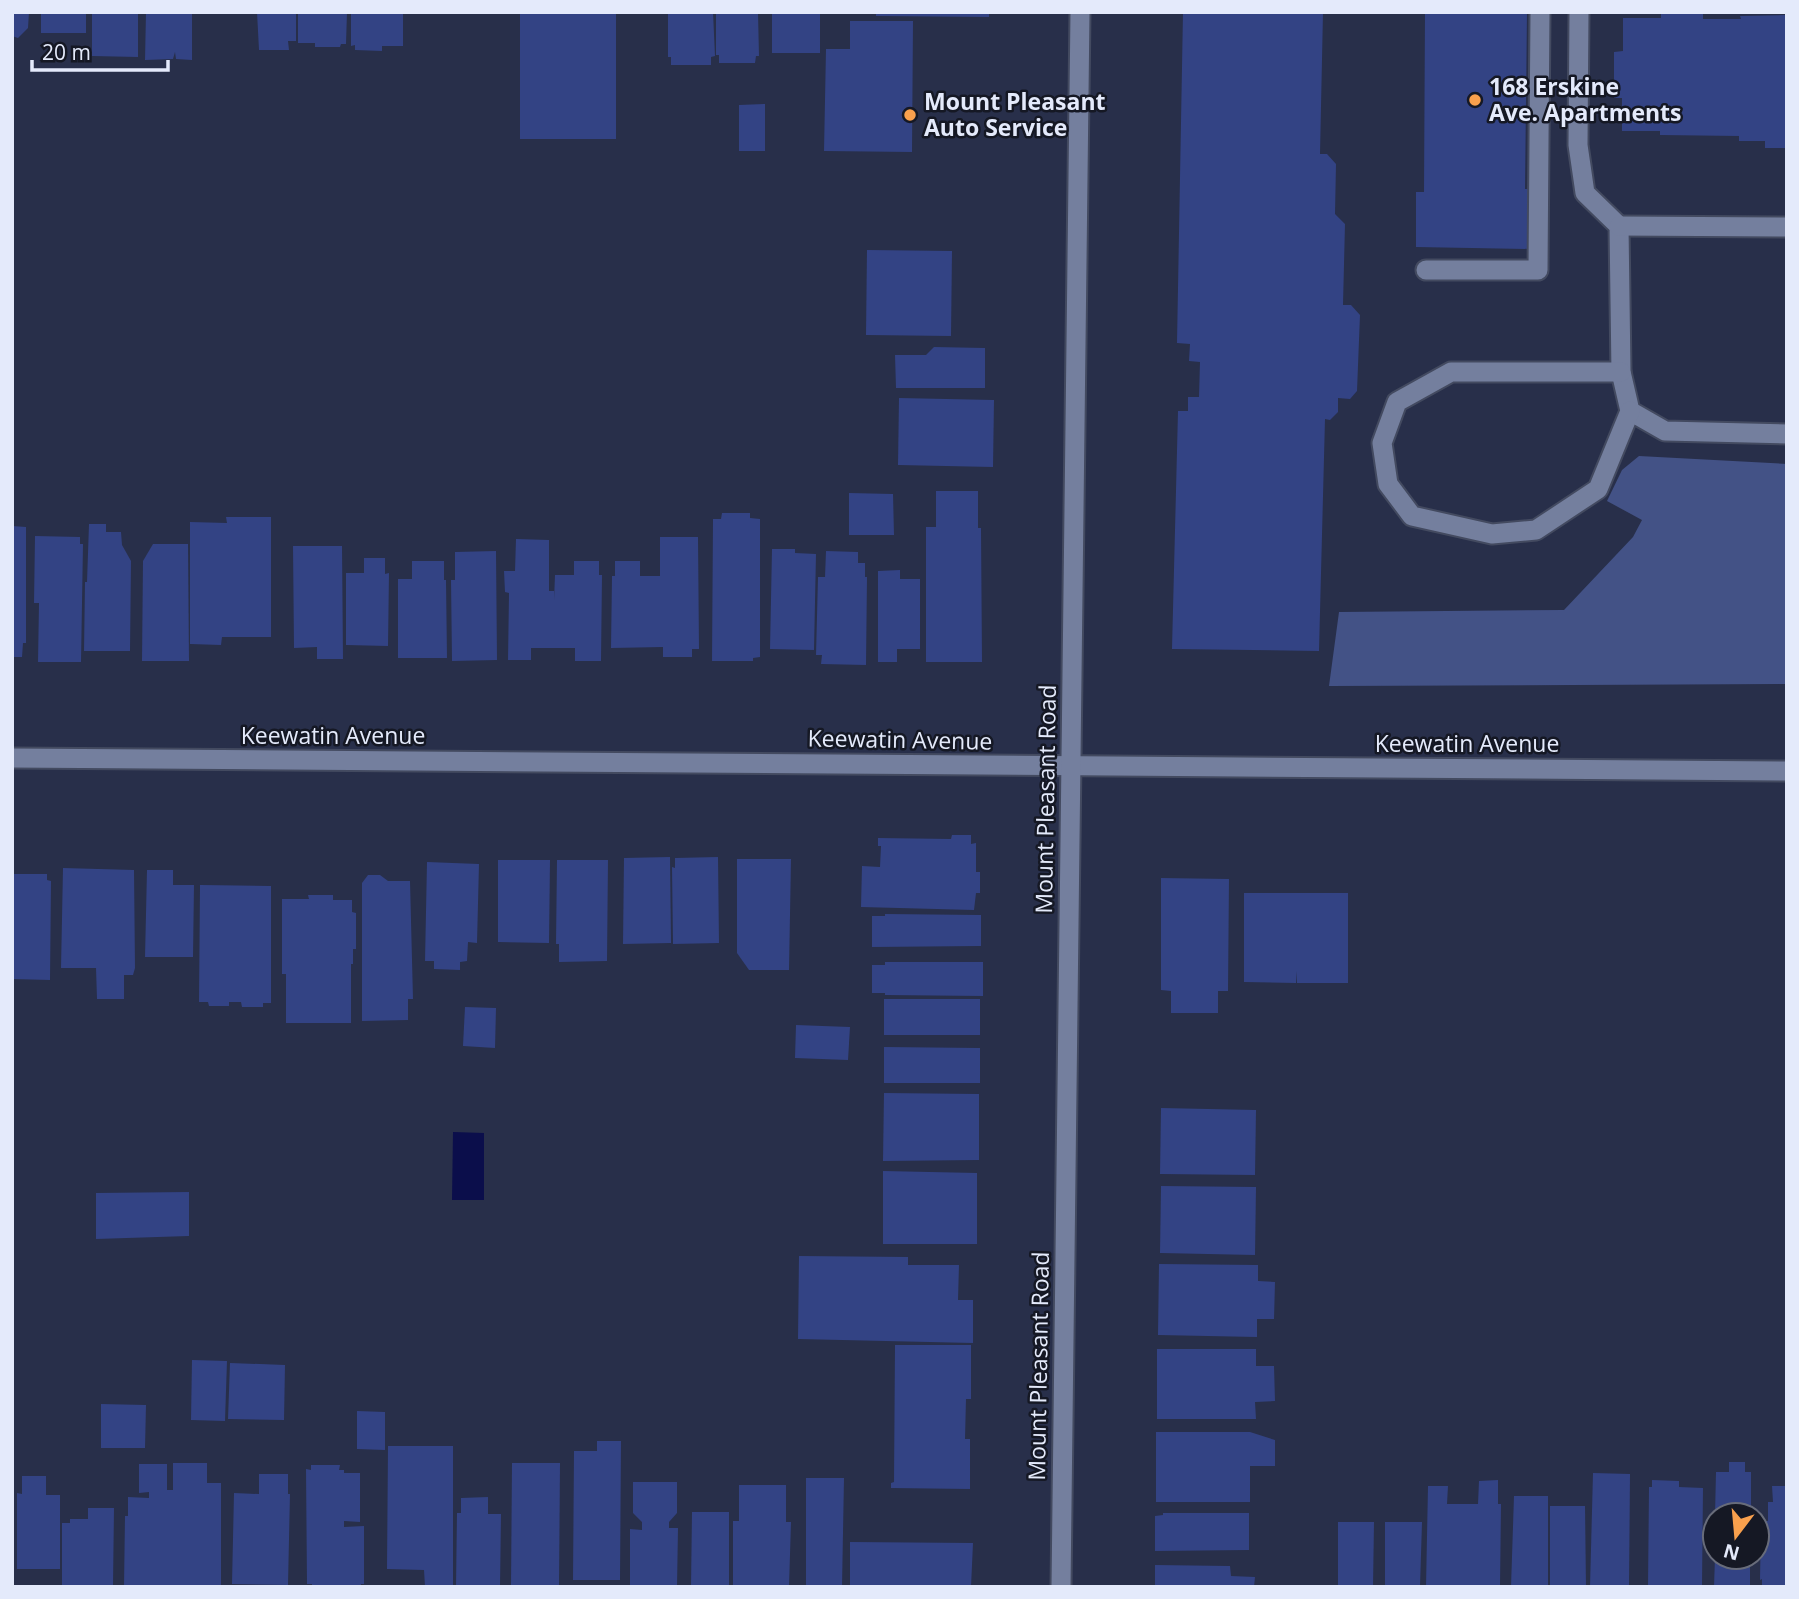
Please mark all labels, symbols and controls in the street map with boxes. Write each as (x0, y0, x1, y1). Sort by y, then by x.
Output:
scale bar (32, 28, 168, 72)
text: 20 m (42, 38, 91, 66)
place label: 168 Erskine Ave. Apartments (1489, 70, 1682, 128)
place label: Mount Pleasant Auto Service (924, 85, 1106, 143)
marker: 168 Erskine Ave. Apartments (1467, 92, 1483, 108)
marker: Mount Pleasant Auto Service (902, 107, 918, 123)
street label: Mount Pleasant Road (1027, 684, 1063, 914)
street label: Keewatin Avenue (241, 719, 425, 751)
street label: Keewatin Avenue (807, 721, 993, 757)
street label: Keewatin Avenue (1375, 727, 1559, 759)
street label: Mount Pleasant Road (1020, 1251, 1056, 1481)
north arrow (1701, 1501, 1771, 1571)
text: N (1720, 1538, 1742, 1567)

